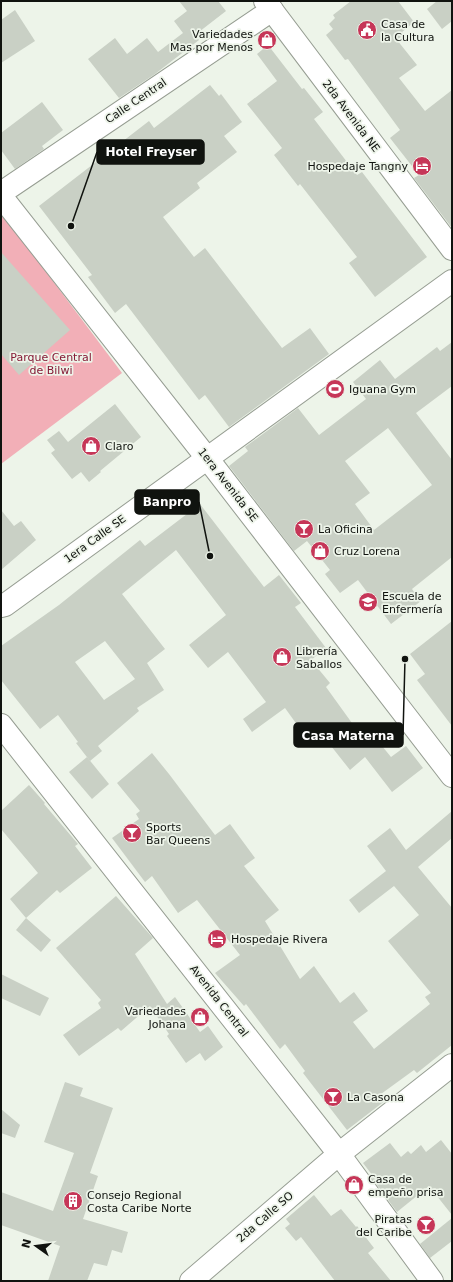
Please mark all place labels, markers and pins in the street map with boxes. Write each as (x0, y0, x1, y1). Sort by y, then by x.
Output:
place label: Casa de la Cultura (381, 18, 435, 44)
public building icon: Casa de la Cultura (356, 19, 378, 41)
place label: Variedades Mas por Menos (170, 28, 253, 54)
shop icon: Variedades Mas por Menos (256, 29, 278, 51)
callout: Hotel Freyser (97, 140, 204, 164)
hotel icon: Hospedaje Tangny (411, 155, 433, 177)
place label: Hospedaje Tangny (307, 160, 408, 173)
sports icon: Iguana Gym (324, 378, 346, 400)
place label: Iguana Gym (349, 383, 416, 396)
shop icon: Claro (80, 435, 102, 457)
place label: Claro (105, 440, 134, 453)
callout: Banpro (135, 490, 199, 514)
bar icon: La Oficina (293, 518, 315, 540)
place label: La Oficina (318, 523, 373, 536)
shop icon: Cruz Lorena (309, 540, 331, 562)
place label: Cruz Lorena (334, 545, 400, 558)
place label: Escuela de Enfermería (382, 590, 443, 616)
school or university icon: Escuela de Enfermería (357, 591, 379, 613)
place label: Librería Saballos (296, 645, 342, 671)
shop icon: Librería Saballos (271, 646, 293, 668)
callout: Casa Materna (294, 723, 403, 747)
place label: Sports Bar Queens (146, 821, 210, 847)
bar icon: Sports Bar Queens (121, 822, 143, 844)
hotel icon: Hospedaje Rivera (206, 928, 228, 950)
place label: Hospedaje Rivera (231, 933, 328, 946)
place label: Variedades Johana (125, 1005, 186, 1031)
shop icon: Variedades Johana (189, 1006, 211, 1028)
bar icon: La Casona (322, 1086, 344, 1108)
place label: La Casona (347, 1091, 404, 1104)
place label: Casa de empeño prisa (368, 1173, 443, 1199)
shop icon: Casa de empeño prisa (343, 1174, 365, 1196)
place label: Consejo Regional Costa Caribe Norte (87, 1189, 192, 1215)
building icon: Consejo Regional Costa Caribe Norte (62, 1190, 84, 1212)
place label: Piratas del Caribe (356, 1213, 412, 1239)
bar icon: Piratas del Caribe (415, 1214, 437, 1236)

